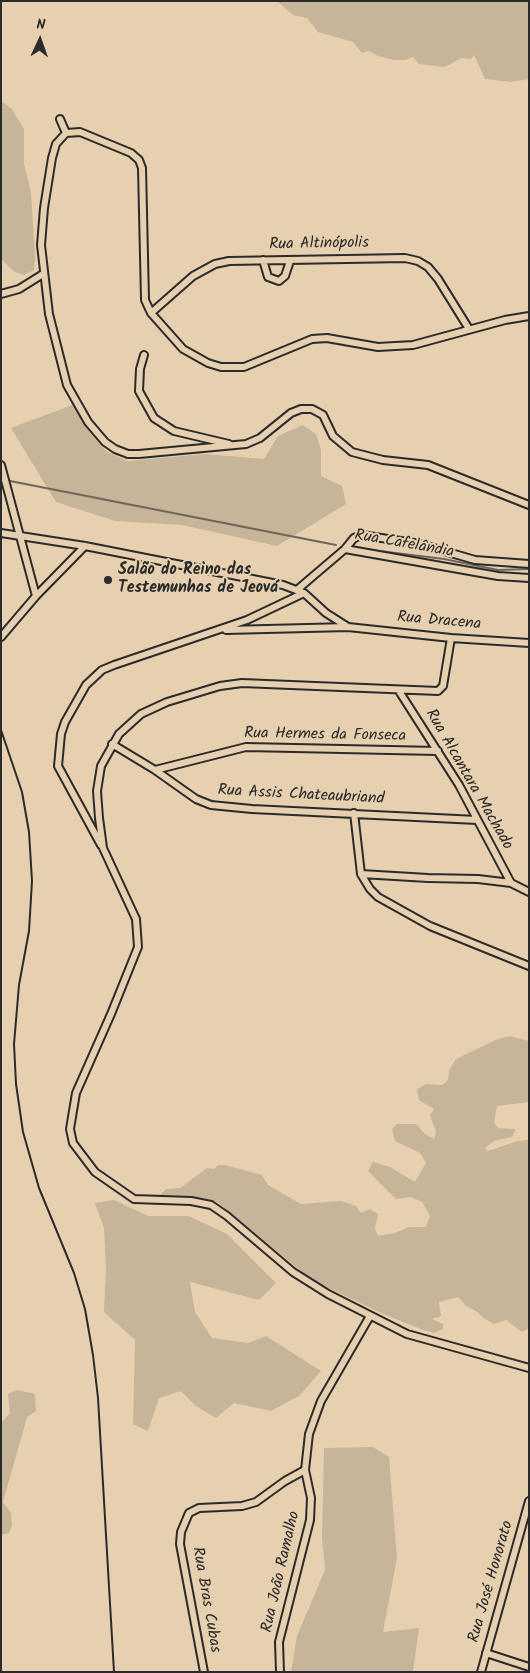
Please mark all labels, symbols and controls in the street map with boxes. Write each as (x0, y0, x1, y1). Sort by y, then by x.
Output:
text: N (36, 14, 46, 36)
north arrow (15, 15, 65, 65)
street label: Rua Altinópolis (269, 235, 369, 255)
street label: Rua Cafelândia (353, 527, 455, 563)
place label: Salão do Reino das Testemunhas de Jeová (118, 561, 278, 599)
marker: Salão do Reino das Testemunhas de Jeová (102, 574, 114, 586)
street label: Rua Dracena (396, 609, 482, 635)
street label: Rua Alcantara Machado (420, 706, 516, 854)
street label: Rua Hermes da Fonseca (244, 725, 406, 747)
street label: Rua Assis Chateaubriand (217, 782, 385, 810)
street label: Rua João Ramalho (259, 1510, 305, 1634)
street label: Rua José Honorato (465, 1519, 519, 1645)
street label: Rua Bras Cubas (186, 1546, 224, 1654)

